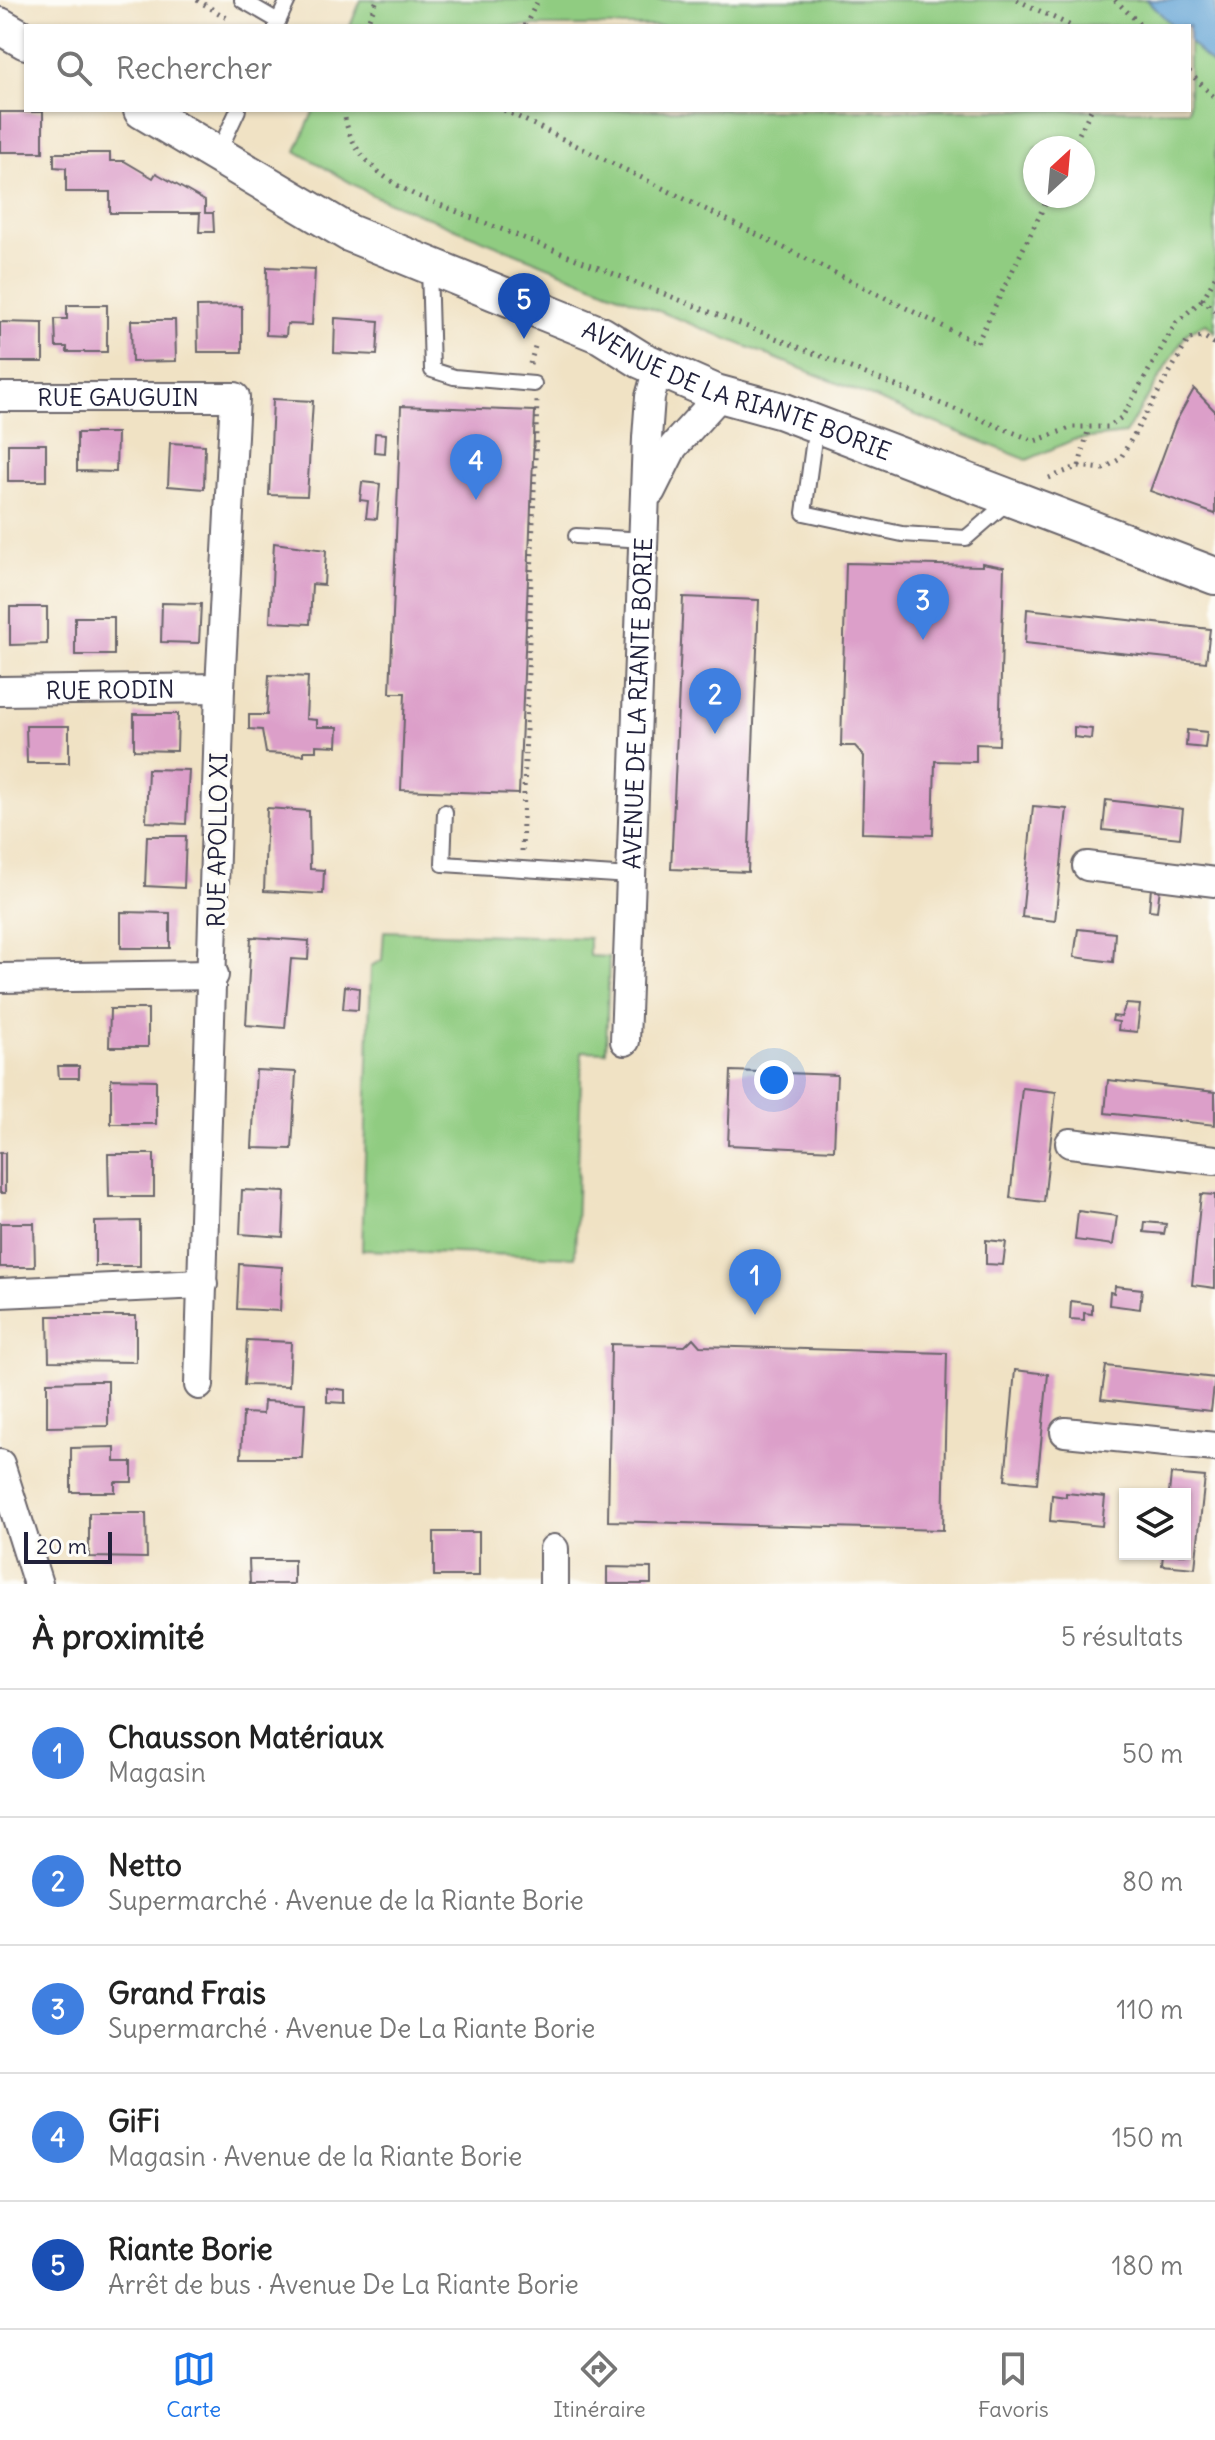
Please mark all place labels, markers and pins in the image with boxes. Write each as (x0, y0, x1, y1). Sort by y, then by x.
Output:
pin: 5 (498, 273, 550, 339)
pin: 4 (450, 434, 502, 500)
pin: 3 (897, 574, 949, 640)
pin: 2 (689, 668, 741, 734)
pin: 1 (729, 1249, 781, 1315)

